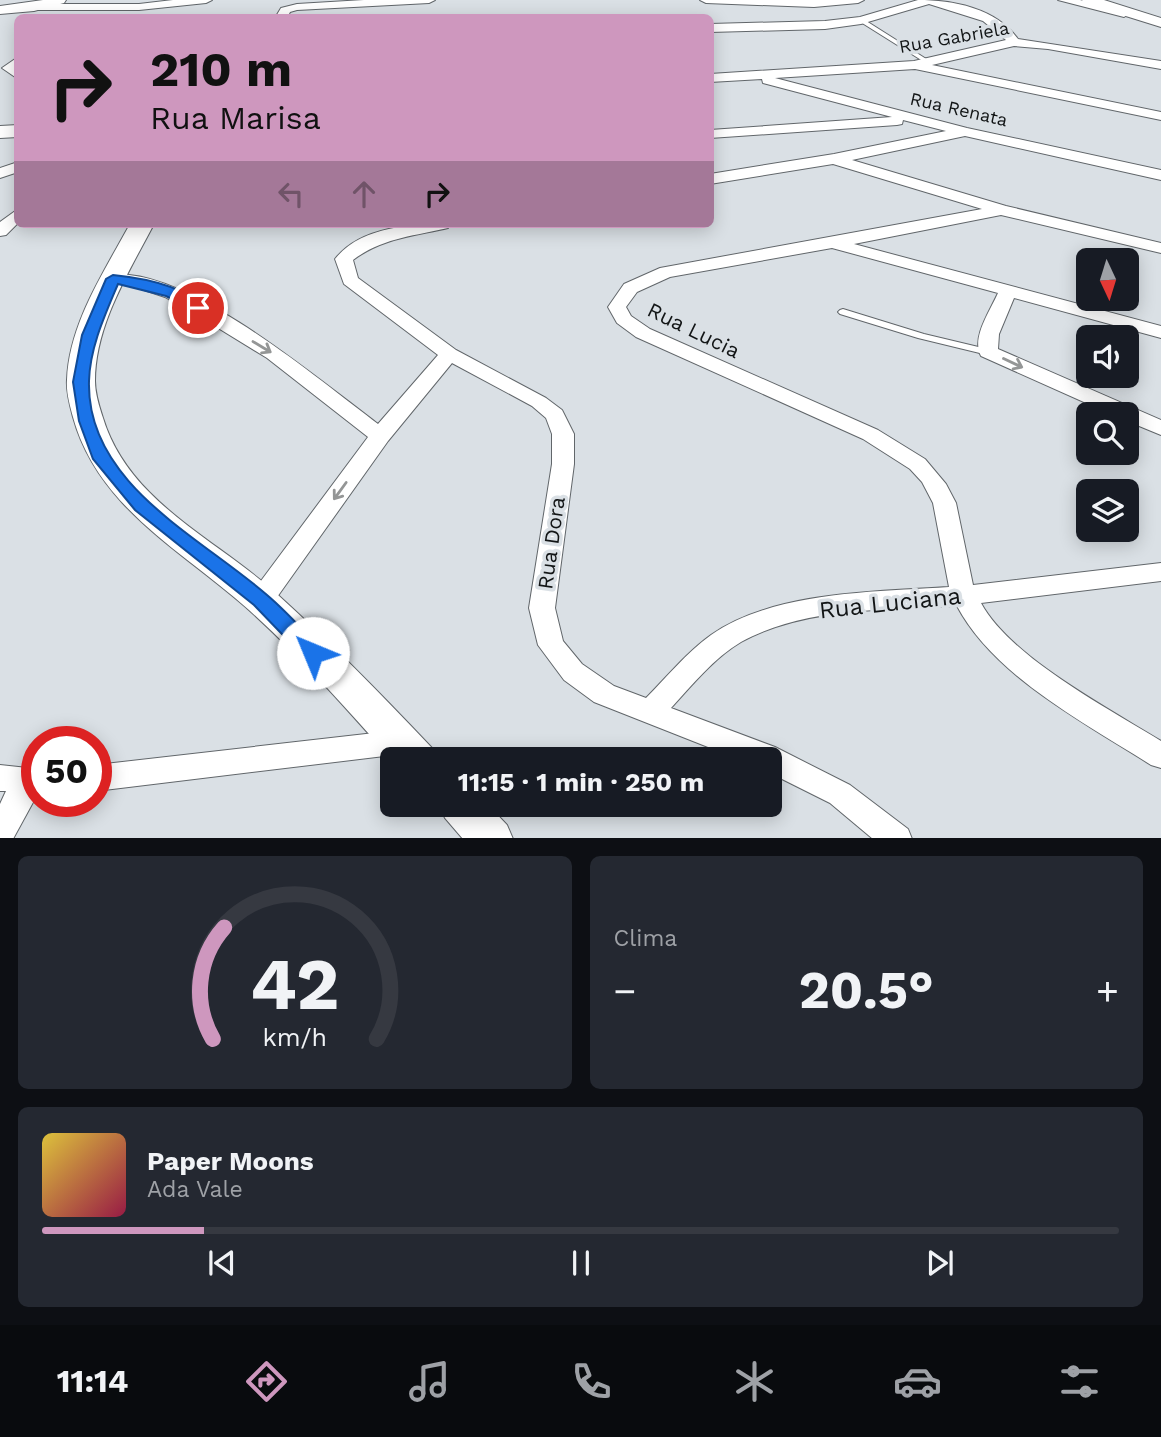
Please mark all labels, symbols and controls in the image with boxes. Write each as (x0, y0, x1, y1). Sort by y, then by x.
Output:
street label: Rua Gabriela (897, 17, 1011, 57)
text: 210 m (150, 40, 292, 98)
icon: right (35, 42, 126, 133)
street label: Rua Renata (908, 88, 1010, 130)
text: Rua Marisa (150, 99, 321, 137)
icon: left (272, 175, 310, 213)
icon: ahead (345, 175, 383, 213)
icon: right (418, 175, 456, 213)
north arrow (1076, 248, 1139, 312)
map controls (1076, 248, 1139, 542)
pin (168, 278, 228, 338)
icon: arrive (179, 289, 217, 327)
street label: Rua Lucia (644, 297, 744, 363)
button: sound (1076, 325, 1139, 388)
one-way arrow (252, 341, 272, 355)
one-way arrow (1002, 357, 1023, 371)
button: search (1076, 402, 1139, 465)
button: layers (1076, 479, 1139, 542)
one-way arrow (332, 481, 347, 500)
street label: Rua Dora (532, 495, 570, 591)
street label: Rua Luciana (818, 582, 962, 624)
position arrow (276, 616, 350, 690)
speed limit sign: 50 (21, 726, 112, 817)
text: 11:15 · 1 min · 250 m (458, 767, 704, 797)
text: Clima (614, 925, 677, 952)
text: 42 (250, 941, 340, 1027)
text: 20.5° (799, 960, 934, 1021)
text: − (614, 969, 636, 1013)
text: + (1096, 969, 1119, 1013)
text: km/h (263, 1022, 327, 1051)
text: Paper Moons (147, 1146, 314, 1176)
text: Ada Vale (147, 1176, 243, 1203)
icon: previous (203, 1244, 241, 1282)
icon: pause (562, 1244, 600, 1282)
icon: next (921, 1244, 959, 1282)
icon: directions (242, 1357, 291, 1406)
icon: music (405, 1357, 454, 1406)
icon: phone (567, 1357, 616, 1406)
icon: climate (730, 1357, 779, 1406)
icon: car (893, 1357, 942, 1406)
icon: filters (1055, 1357, 1104, 1406)
text: 11:14 (57, 1362, 129, 1400)

